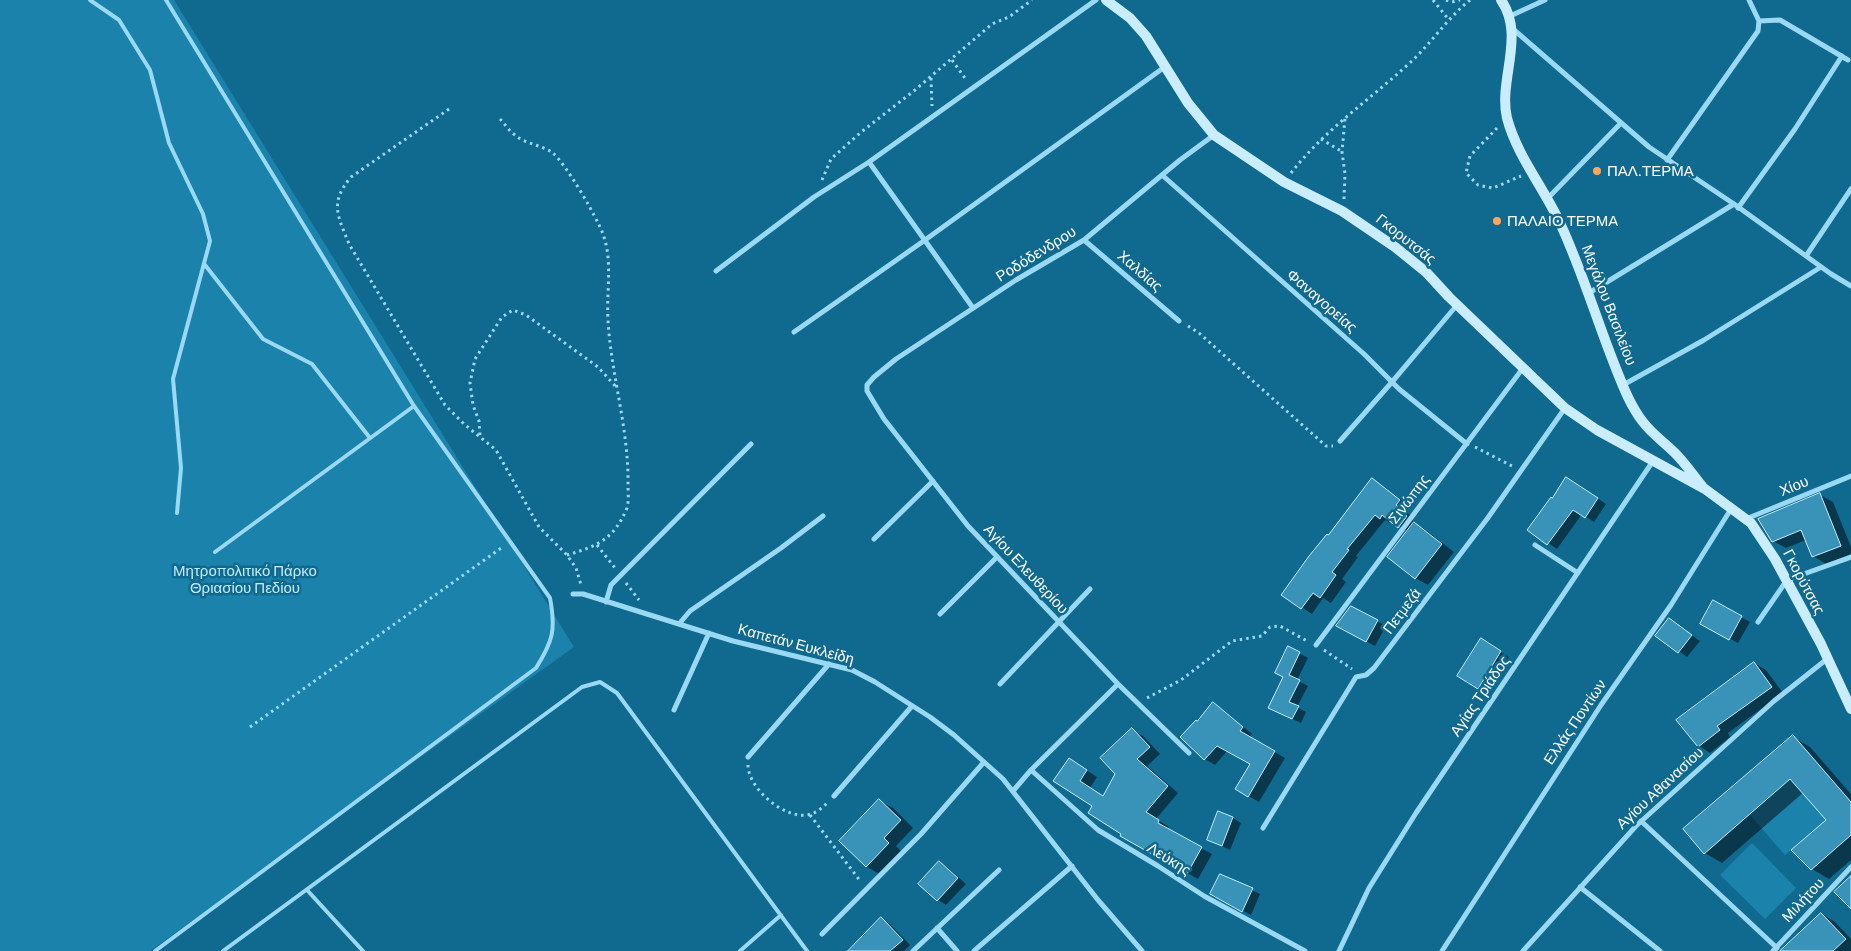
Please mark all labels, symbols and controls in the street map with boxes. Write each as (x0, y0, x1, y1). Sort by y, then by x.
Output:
place label: ΠΑΛ.ΤΕΡΜΑ (1607, 162, 1694, 180)
marker: ΠΑΛ.ΤΕΡΜΑ (1591, 165, 1603, 177)
street label: Γκορυτσάς (1372, 210, 1440, 268)
place label: ΠΑΛΑΙΟ ΤΕΡΜΑ (1507, 212, 1618, 230)
marker: ΠΑΛΑΙΟ ΤΕΡΜΑ (1491, 215, 1503, 227)
street label: Ροδόδενδρου (993, 222, 1079, 286)
street label: Μεγάλου Βασιλείου (1578, 242, 1640, 368)
street label: Χαλδίας (1114, 247, 1166, 295)
street label: Φαναγορείας (1283, 266, 1361, 336)
street label: Σινώπης (1385, 471, 1433, 527)
street label: Χίου (1777, 472, 1811, 500)
street label: Αγίου Ελευθερίου (980, 520, 1072, 618)
street label: Γκορύτσας (1779, 546, 1829, 618)
park label: Μητροπολιτικό Πάρκο Θριασίου Πεδίου (173, 562, 317, 597)
street label: Πετμεζά (1379, 585, 1425, 637)
street label: Καπετάν Ευκλείδη (736, 620, 856, 668)
street label: Αγίας Τριάδος (1447, 652, 1513, 740)
street label: Ελλάς Ποντίων (1540, 676, 1610, 768)
street label: Αγίου Αθανασίου (1613, 743, 1707, 833)
street label: Λεύκης (1144, 839, 1194, 879)
street label: Μιλήτου (1778, 874, 1828, 926)

